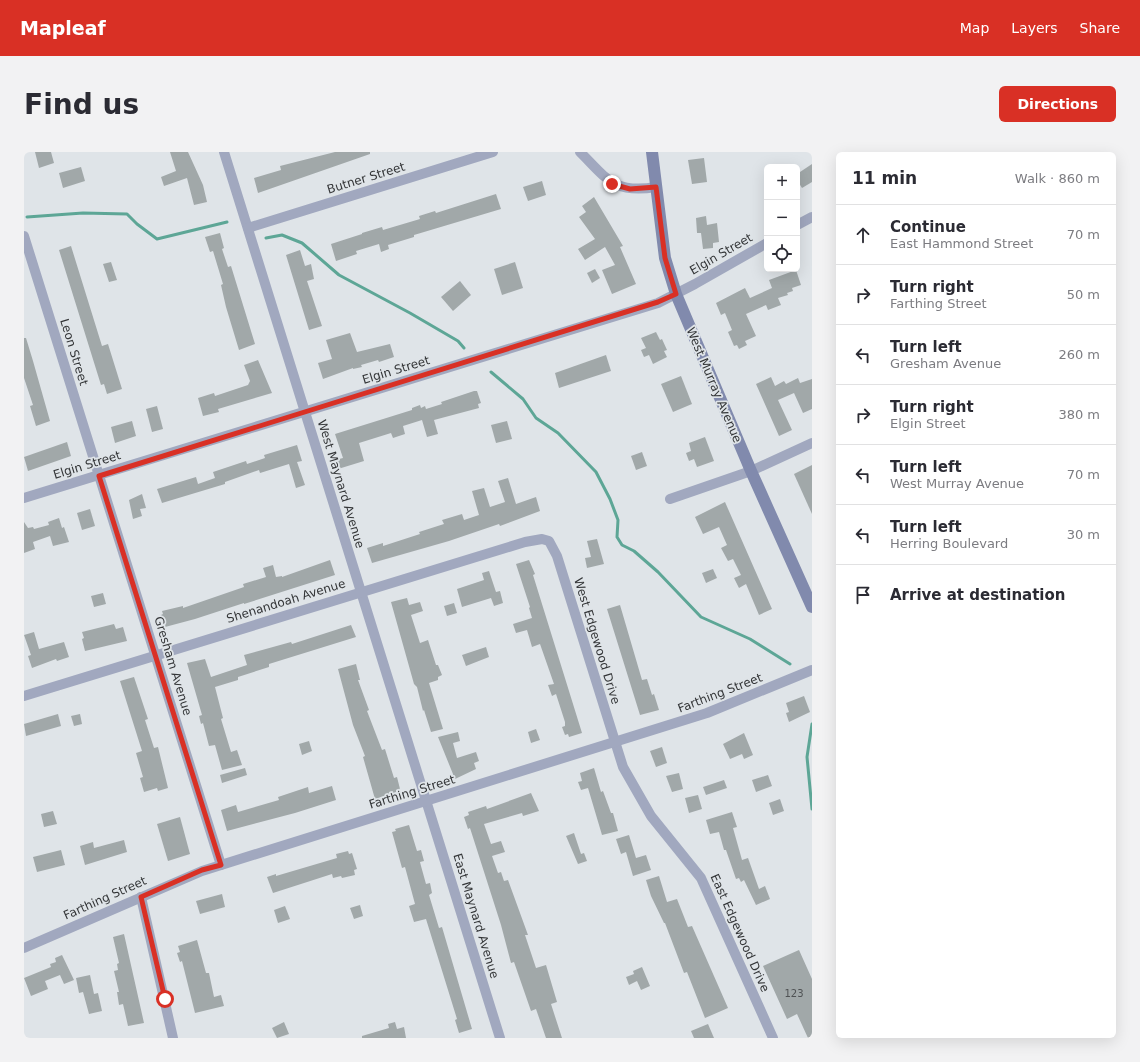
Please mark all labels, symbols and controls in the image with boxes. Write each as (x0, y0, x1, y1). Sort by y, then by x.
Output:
text: Mapleaf (20, 17, 106, 39)
text: Map (960, 20, 989, 36)
text: Layers (1011, 20, 1058, 36)
text: Share (1080, 20, 1120, 36)
button: Directions (999, 86, 1116, 122)
text: Find us (24, 88, 139, 121)
street label: Butner Street (325, 159, 407, 196)
map controls (764, 164, 800, 272)
button: + (764, 164, 800, 200)
text: 11 min (852, 168, 917, 188)
text: Walk · 860 m (1015, 171, 1100, 186)
route end (603, 175, 621, 193)
button: − (764, 200, 800, 236)
text: Continue (890, 218, 966, 236)
icon: ahead (852, 224, 874, 246)
text: 70 m (1067, 227, 1100, 242)
street label: Elgin Street (687, 230, 755, 277)
button: locate (764, 236, 800, 272)
text: East Hammond Street (890, 236, 1033, 251)
text: Turn right (890, 278, 974, 296)
icon: right (852, 284, 874, 306)
text: 50 m (1067, 287, 1100, 302)
text: Farthing Street (890, 296, 987, 311)
street label: Leon Street (57, 317, 91, 387)
street label: West Murray Avenue (683, 325, 745, 445)
text: Turn left (890, 338, 962, 356)
icon: left (852, 344, 874, 366)
text: 260 m (1058, 347, 1100, 362)
street label: Elgin Street (361, 353, 432, 387)
text: Gresham Avenue (890, 356, 1001, 371)
text: Turn right (890, 398, 974, 416)
icon: right (852, 404, 874, 426)
text: 380 m (1058, 407, 1100, 422)
text: Elgin Street (890, 416, 966, 431)
street label: West Maynard Avenue (315, 418, 367, 550)
street label: Elgin Street (52, 448, 123, 482)
text: Turn left (890, 458, 962, 476)
icon: left (852, 464, 874, 486)
text: 70 m (1067, 467, 1100, 482)
text: West Murray Avenue (890, 476, 1024, 491)
text: Turn left (890, 518, 962, 536)
icon: left (852, 524, 874, 546)
text: 30 m (1067, 527, 1100, 542)
text: Herring Boulevard (890, 536, 1008, 551)
street label: Shenandoah Avenue (225, 576, 347, 626)
street label: West Edgewood Drive (571, 576, 623, 706)
icon: arrive (852, 584, 874, 606)
text: Arrive at destination (890, 586, 1065, 604)
street label: Gresham Avenue (151, 615, 195, 717)
street label: Farthing Street (676, 670, 764, 716)
street label: Farthing Street (367, 772, 457, 812)
street label: East Maynard Avenue (450, 852, 502, 980)
street label: East Edgewood Drive (708, 872, 772, 994)
street label: Farthing Street (61, 873, 149, 923)
house number: 123 (784, 988, 804, 999)
route start (156, 990, 174, 1008)

